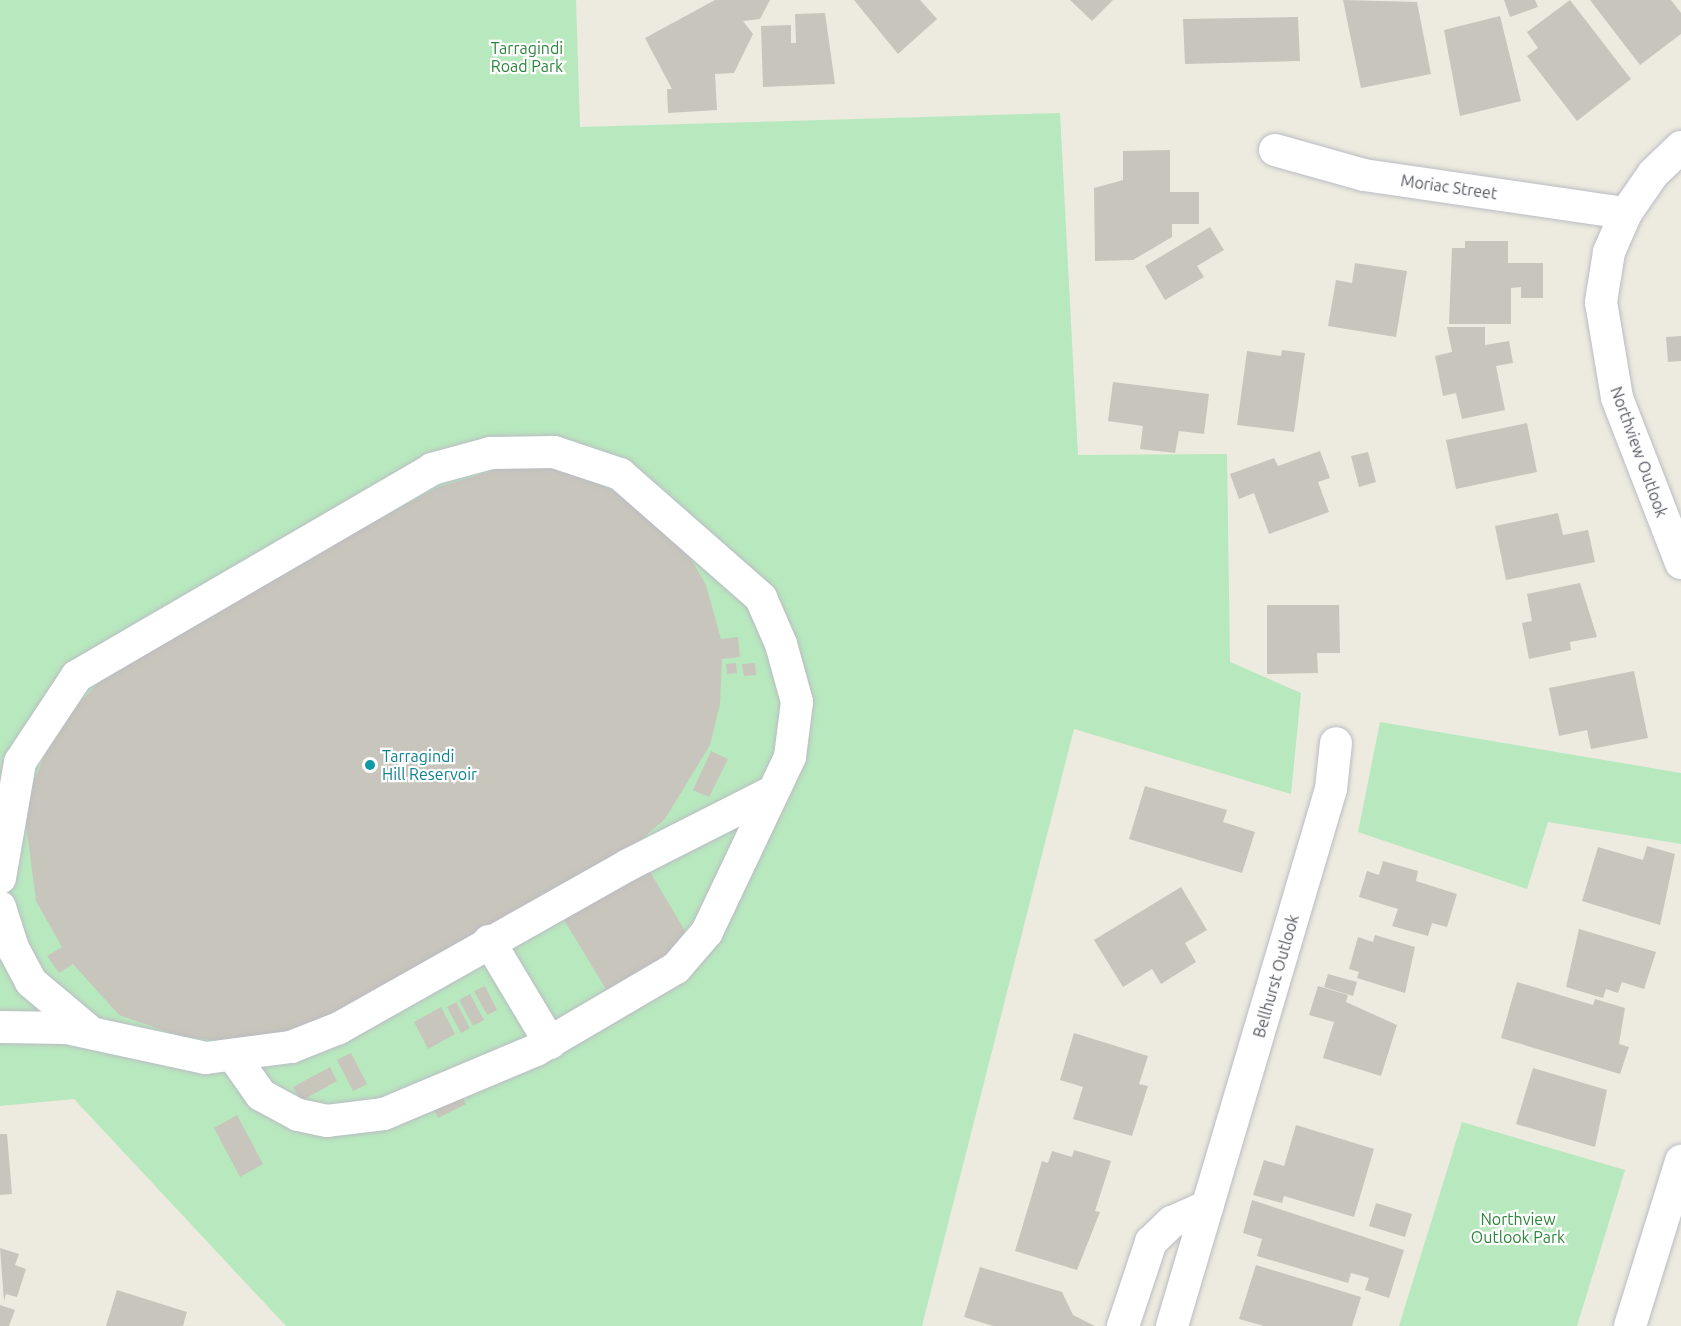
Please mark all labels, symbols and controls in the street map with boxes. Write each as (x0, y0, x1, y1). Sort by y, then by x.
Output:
park label: Tarragindi Road Park (491, 38, 563, 76)
street label: Moriac Street (1400, 171, 1498, 203)
street label: Northview Outlook (1606, 384, 1672, 520)
place label: Tarragindi Hill Reservoir (382, 746, 477, 784)
marker: Tarragindi Hill Reservoir (363, 758, 377, 772)
street label: Bellhurst Outlook (1249, 912, 1303, 1040)
park label: Northview Outlook Park (1471, 1209, 1565, 1247)

